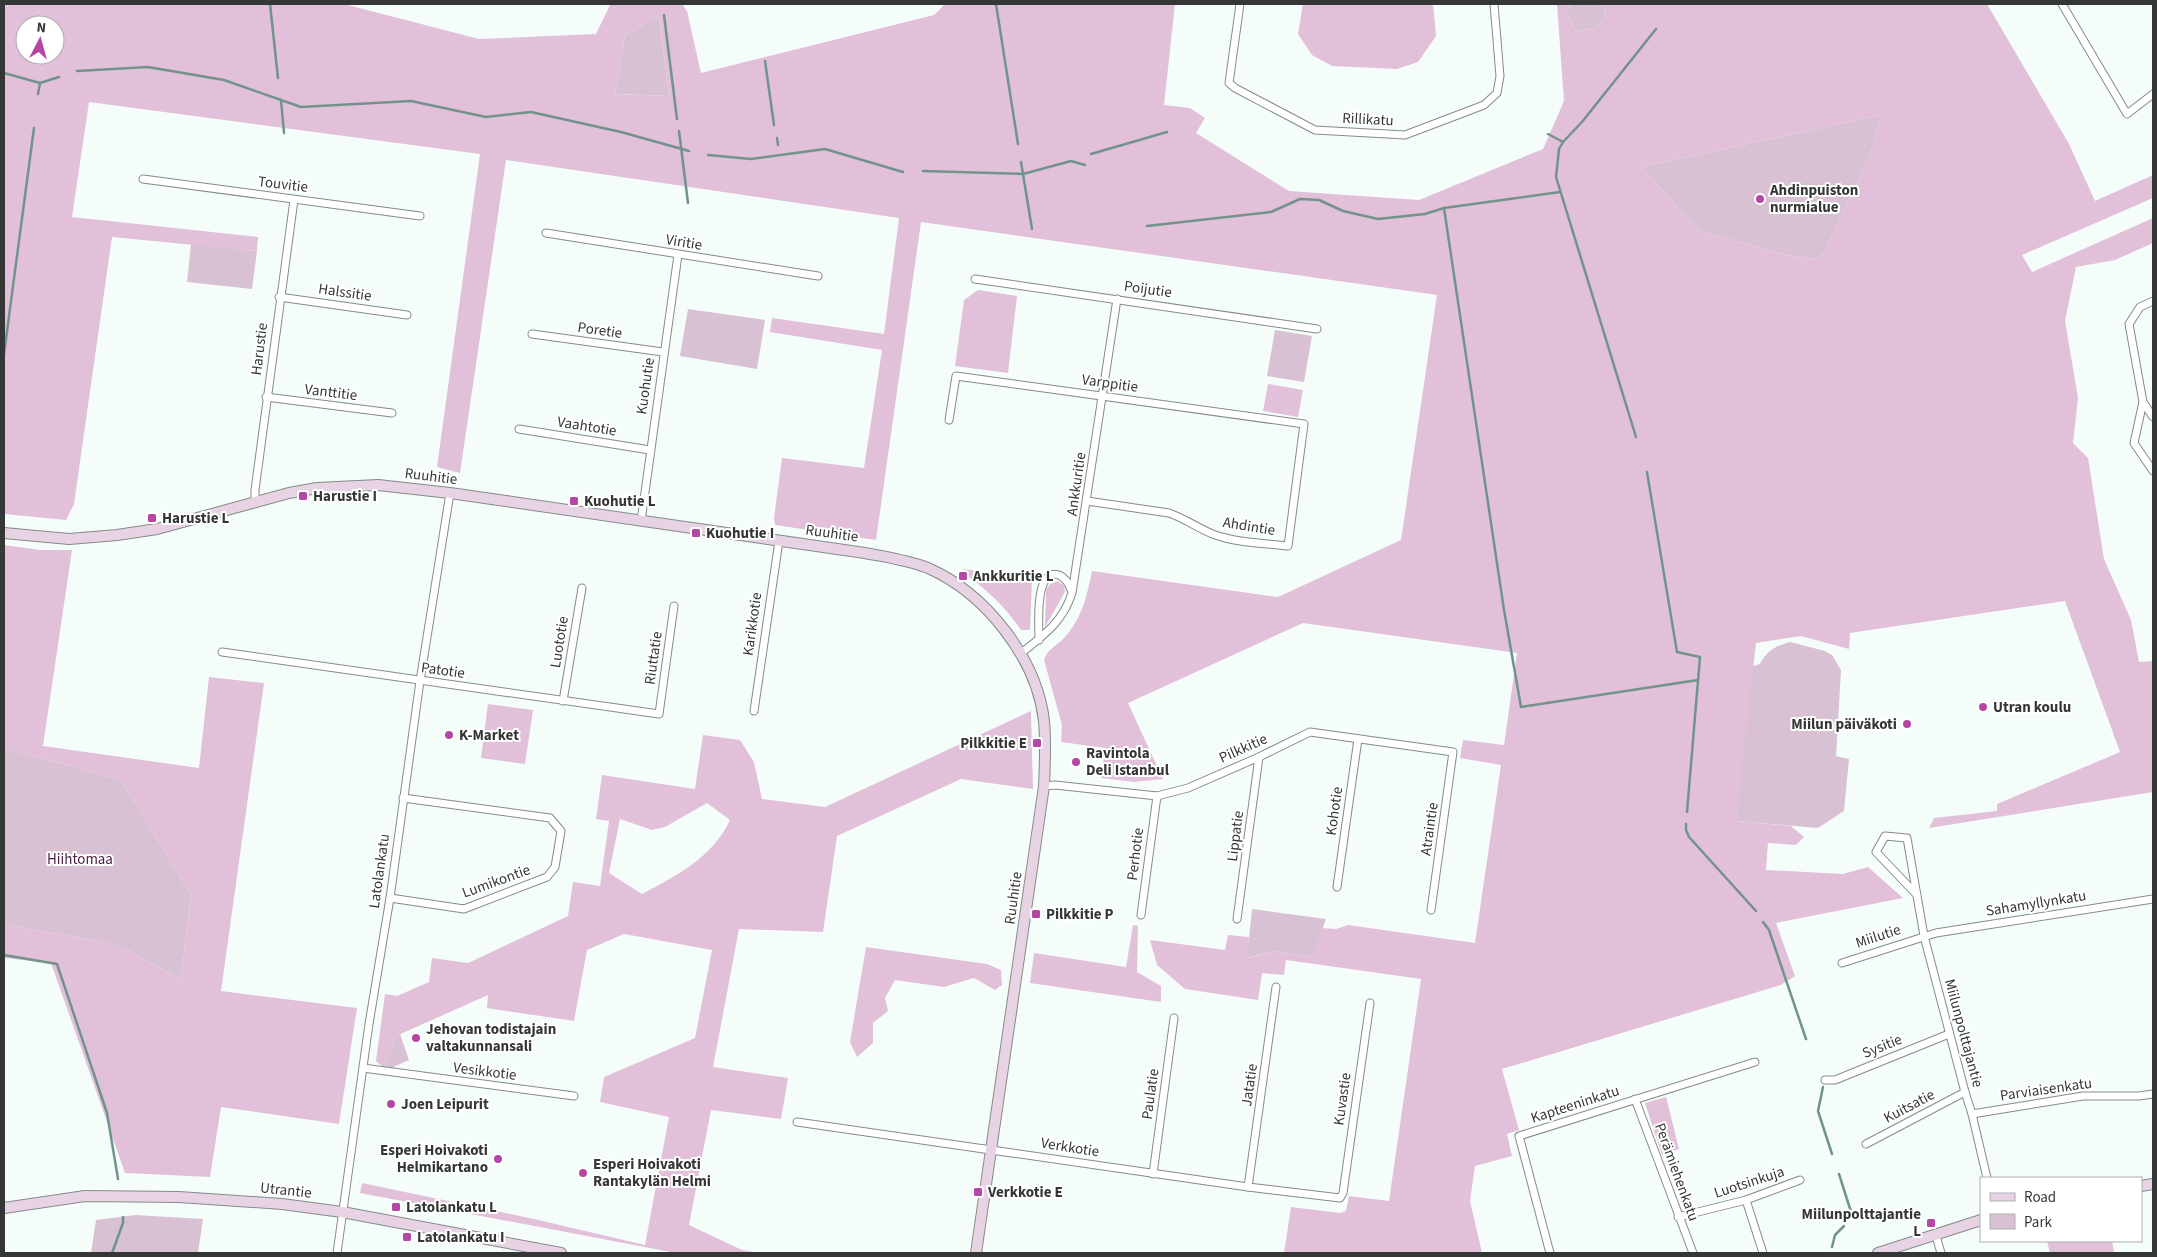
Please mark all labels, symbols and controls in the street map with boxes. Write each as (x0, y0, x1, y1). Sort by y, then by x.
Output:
north arrow (15, 15, 65, 65)
text: N (36, 18, 47, 38)
street label: Rillikatu (1342, 108, 1394, 131)
street label: Touvitie (257, 171, 309, 198)
place label: Ahdinpuiston nurmialue (1769, 180, 1858, 218)
marker: Ahdinpuiston nurmialue (1754, 193, 1766, 205)
street label: Viritie (664, 229, 704, 256)
street label: Poijutie (1123, 276, 1173, 303)
street label: Halssitie (317, 278, 373, 307)
street label: Poretie (576, 317, 624, 344)
street label: Harustie (246, 322, 273, 377)
street label: Kuohutie (631, 356, 660, 416)
street label: Varppitie (1080, 369, 1139, 398)
street label: Vanttitie (303, 379, 358, 406)
street label: Vaahtotie (556, 411, 618, 442)
street label: Ankkuritie (1062, 451, 1091, 517)
street label: Ruuhitie (403, 463, 458, 490)
place label: Harustie I (313, 486, 377, 507)
marker: Harustie I (297, 490, 309, 502)
place label: Kuohutie L (584, 491, 656, 512)
marker: Kuohutie L (568, 495, 580, 507)
place label: Harustie L (162, 508, 230, 529)
marker: Harustie L (146, 512, 158, 524)
street label: Ahdintie (1221, 512, 1277, 541)
street label: Ruuhitie (804, 519, 860, 548)
place label: Kuohutie I (706, 523, 774, 544)
marker: Kuohutie I (690, 527, 702, 539)
place label: Ankkuritie L (972, 566, 1054, 587)
marker: Ankkuritie L (957, 570, 969, 582)
street label: Karikkotie (738, 591, 767, 657)
street label: Luototie (545, 615, 574, 669)
street label: Riuttatie (639, 630, 668, 686)
street label: Patotie (420, 657, 466, 684)
place label: Utran koulu (1993, 697, 2071, 718)
marker: Utran koulu (1977, 701, 1989, 713)
place label: Miilun päiväkoti (1791, 714, 1897, 735)
marker: Miilun päiväkoti (1901, 718, 1913, 730)
place label: K-Market (459, 725, 519, 746)
marker: K-Market (443, 729, 455, 741)
street label: Pilkkitie (1216, 729, 1271, 768)
place label: Pilkkitie E (960, 733, 1027, 754)
marker: Pilkkitie E (1031, 737, 1043, 749)
place label: Ravintola Deli Istanbul (1086, 743, 1170, 781)
marker: Ravintola Deli Istanbul (1070, 756, 1082, 768)
street label: Kohotie (1321, 785, 1348, 837)
street label: Atraintie (1415, 801, 1444, 857)
street label: Lippatie (1222, 809, 1249, 863)
street label: Perhotie (1122, 826, 1149, 882)
street label: Latolankatu (364, 832, 395, 910)
park label: Hiihtomaa (47, 849, 113, 870)
street label: Lumikontie (459, 859, 533, 903)
street label: Ruuhitie (999, 870, 1028, 926)
street label: Sahamyllynkatu (1984, 885, 2088, 922)
place label: Pilkkitie P (1046, 904, 1114, 925)
marker: Pilkkitie P (1030, 908, 1042, 920)
street label: Miilutie (1853, 919, 1904, 954)
street label: Miilunpolttajantie (1939, 977, 1988, 1090)
place label: Jehovan todistajain valtakunnansali (426, 1019, 556, 1057)
street label: Sysitie (1859, 1029, 1905, 1064)
marker: Jehovan todistajain valtakunnansali (410, 1032, 422, 1044)
street label: Vesikkotie (452, 1057, 518, 1086)
street label: Jatatie (1236, 1062, 1263, 1108)
street label: Paulatie (1137, 1067, 1164, 1121)
street label: Kuvastie (1328, 1071, 1357, 1127)
street label: Parviaisenkatu (1999, 1073, 2093, 1106)
street label: Kapteeninkatu (1528, 1080, 1622, 1129)
street label: Kuitsatie (1880, 1084, 1938, 1129)
place label: Joen Leipurit (401, 1094, 489, 1115)
marker: Joen Leipurit (385, 1098, 397, 1110)
street label: Perämiehenkatu (1649, 1120, 1704, 1224)
street label: Verkkotie (1039, 1133, 1101, 1162)
place label: Esperi Hoivakoti Helmikartano (380, 1140, 488, 1178)
marker: Esperi Hoivakoti Helmikartano (492, 1153, 504, 1165)
place label: Esperi Hoivakoti Rantakylän Helmi (593, 1154, 711, 1192)
street label: Luotsinkuja (1711, 1161, 1787, 1204)
marker: Esperi Hoivakoti Rantakylän Helmi (577, 1167, 589, 1179)
street label: Utrantie (259, 1177, 313, 1204)
legend (1980, 1177, 2142, 1242)
place label: Verkkotie E (987, 1182, 1063, 1203)
marker: Verkkotie E (972, 1186, 984, 1198)
text: Road (2024, 1187, 2056, 1208)
place label: Latolankatu L (406, 1197, 497, 1218)
marker: Latolankatu L (390, 1201, 402, 1213)
place label: Miilunpolttajantie L (1802, 1204, 1921, 1242)
text: Park (2024, 1212, 2053, 1233)
marker: Miilunpolttajantie L (1925, 1217, 1937, 1229)
place label: Latolankatu I (417, 1227, 504, 1248)
marker: Latolankatu I (401, 1231, 413, 1243)

